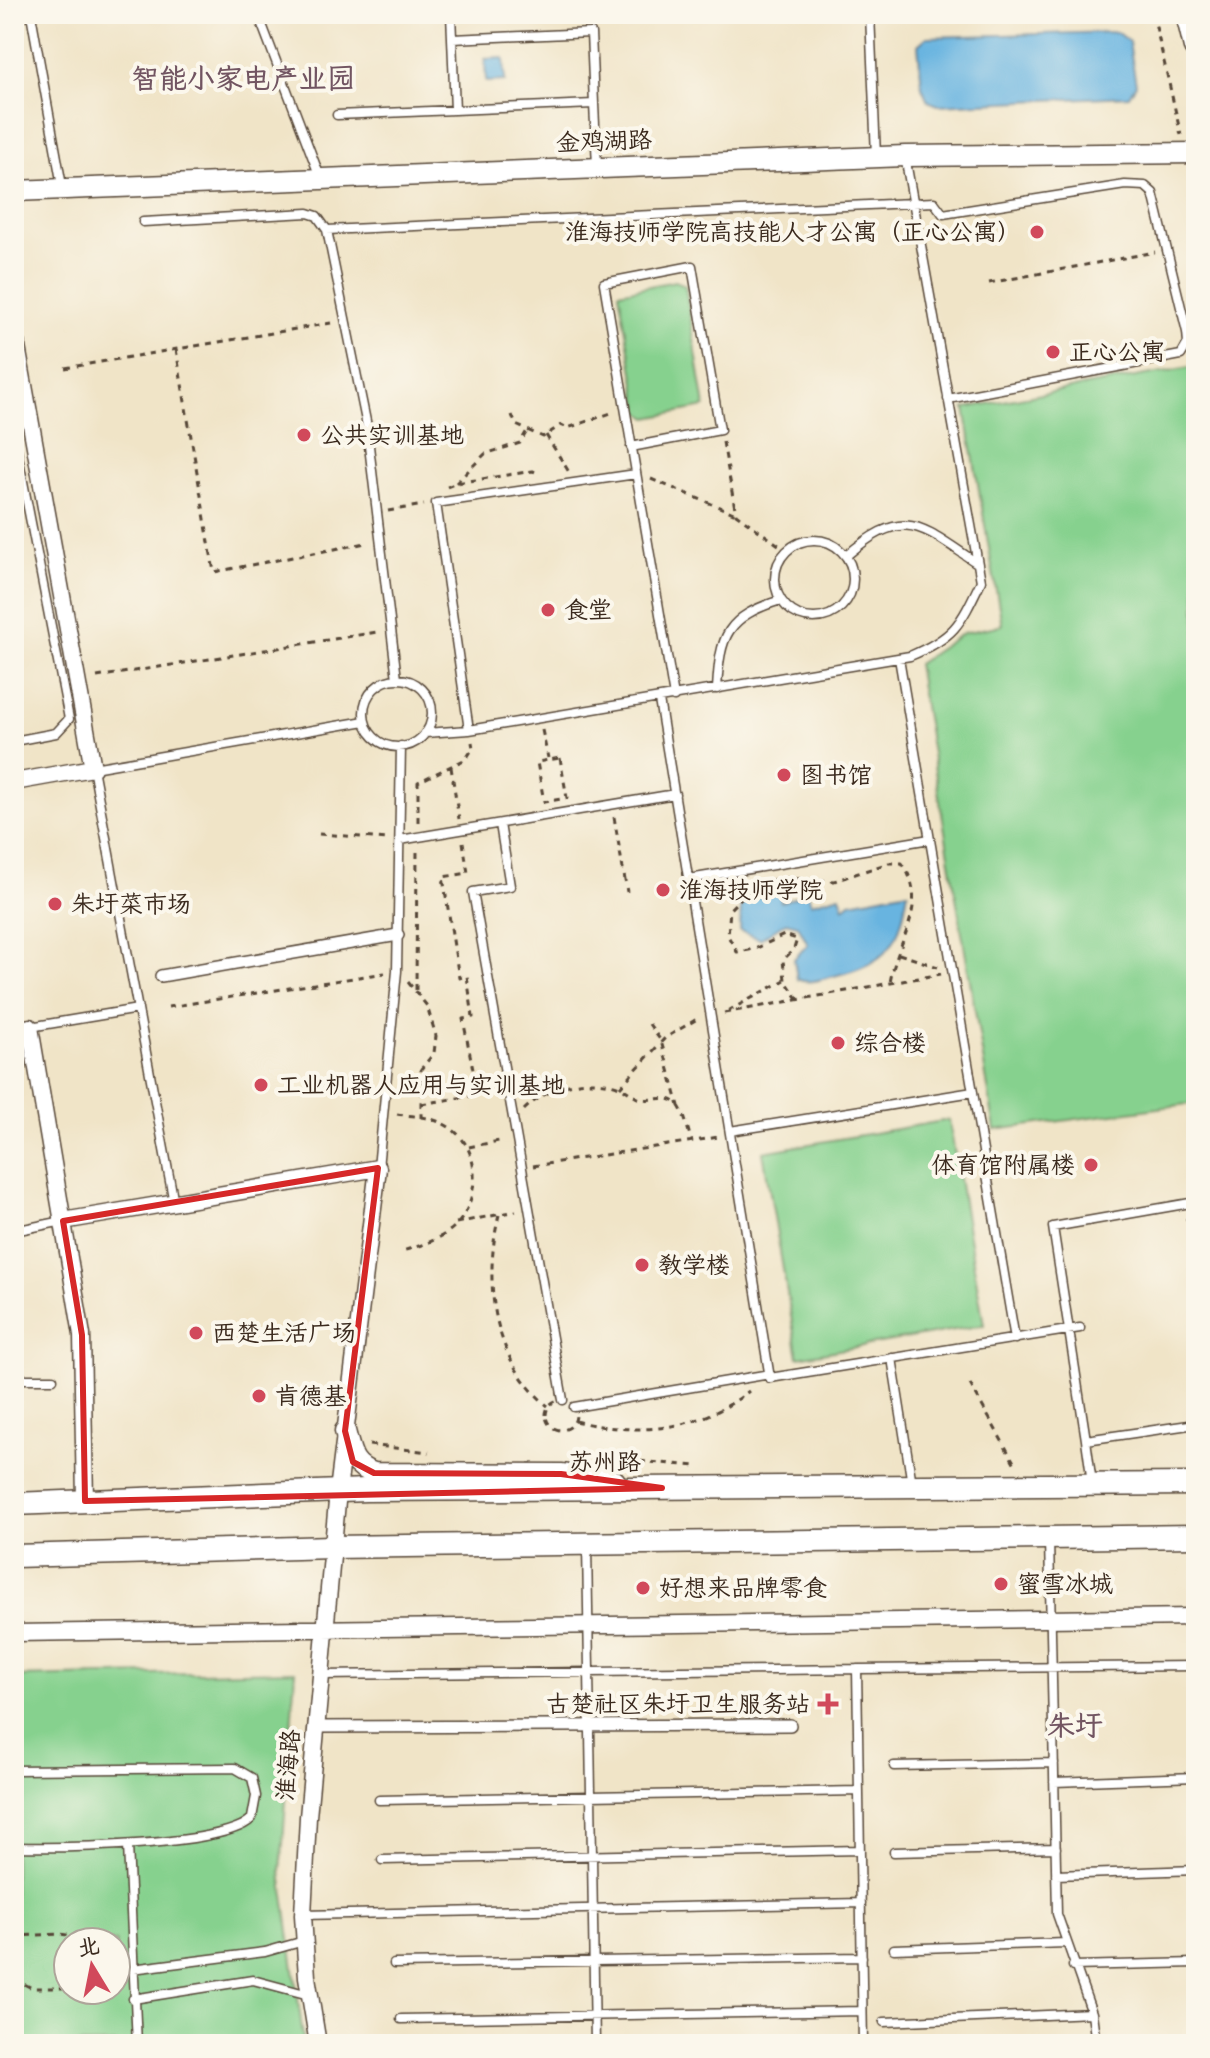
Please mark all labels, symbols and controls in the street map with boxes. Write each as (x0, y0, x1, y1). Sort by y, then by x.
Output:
district label: 智能小家电产业园 (131, 60, 355, 99)
street label: 金鸡湖路 (555, 123, 653, 161)
place label: 淮海技师学院高技能人才公寓（正心公寓） (565, 216, 1021, 250)
marker: 淮海技师学院高技能人才公寓（正心公寓） (1028, 223, 1046, 241)
place label: 正心公寓 (1069, 336, 1165, 370)
marker: 正心公寓 (1044, 343, 1062, 361)
place label: 公共实训基地 (320, 419, 464, 453)
marker: 公共实训基地 (295, 426, 313, 444)
place label: 食堂 (564, 594, 612, 628)
marker: 食堂 (539, 601, 557, 619)
place label: 图书馆 (800, 759, 872, 793)
marker: 图书馆 (775, 766, 793, 784)
place label: 淮海技师学院 (679, 874, 823, 908)
marker: 淮海技师学院 (654, 881, 672, 899)
place label: 朱圩菜市场 (71, 888, 191, 922)
marker: 朱圩菜市场 (46, 895, 64, 913)
place label: 综合楼 (854, 1027, 926, 1061)
marker: 综合楼 (829, 1034, 847, 1052)
place label: 工业机器人应用与实训基地 (277, 1069, 565, 1103)
marker: 工业机器人应用与实训基地 (252, 1076, 270, 1094)
place label: 体育馆附属楼 (931, 1149, 1075, 1183)
marker: 体育馆附属楼 (1082, 1156, 1100, 1174)
place label: 教学楼 (658, 1249, 730, 1283)
marker: 教学楼 (633, 1256, 651, 1274)
place label: 西楚生活广场 (212, 1317, 356, 1351)
marker: 西楚生活广场 (187, 1324, 205, 1342)
place label: 肯德基 (275, 1380, 347, 1414)
marker: 肯德基 (250, 1387, 268, 1405)
street label: 苏州路 (569, 1446, 641, 1480)
place label: 蜜雪冰城 (1017, 1568, 1113, 1602)
place label: 好想来品牌零食 (659, 1572, 827, 1606)
marker: 蜜雪冰城 (992, 1575, 1010, 1593)
marker: 好想来品牌零食 (634, 1579, 652, 1597)
place label: 古楚社区朱圩卫生服务站 (546, 1688, 810, 1722)
marker: 古楚社区朱圩卫生服务站 (817, 1693, 839, 1715)
district label: 朱圩 (1047, 1707, 1103, 1746)
street label: 淮海路 (269, 1728, 309, 1802)
north arrow (52, 1926, 132, 2006)
text: 北 (75, 1931, 102, 1965)

